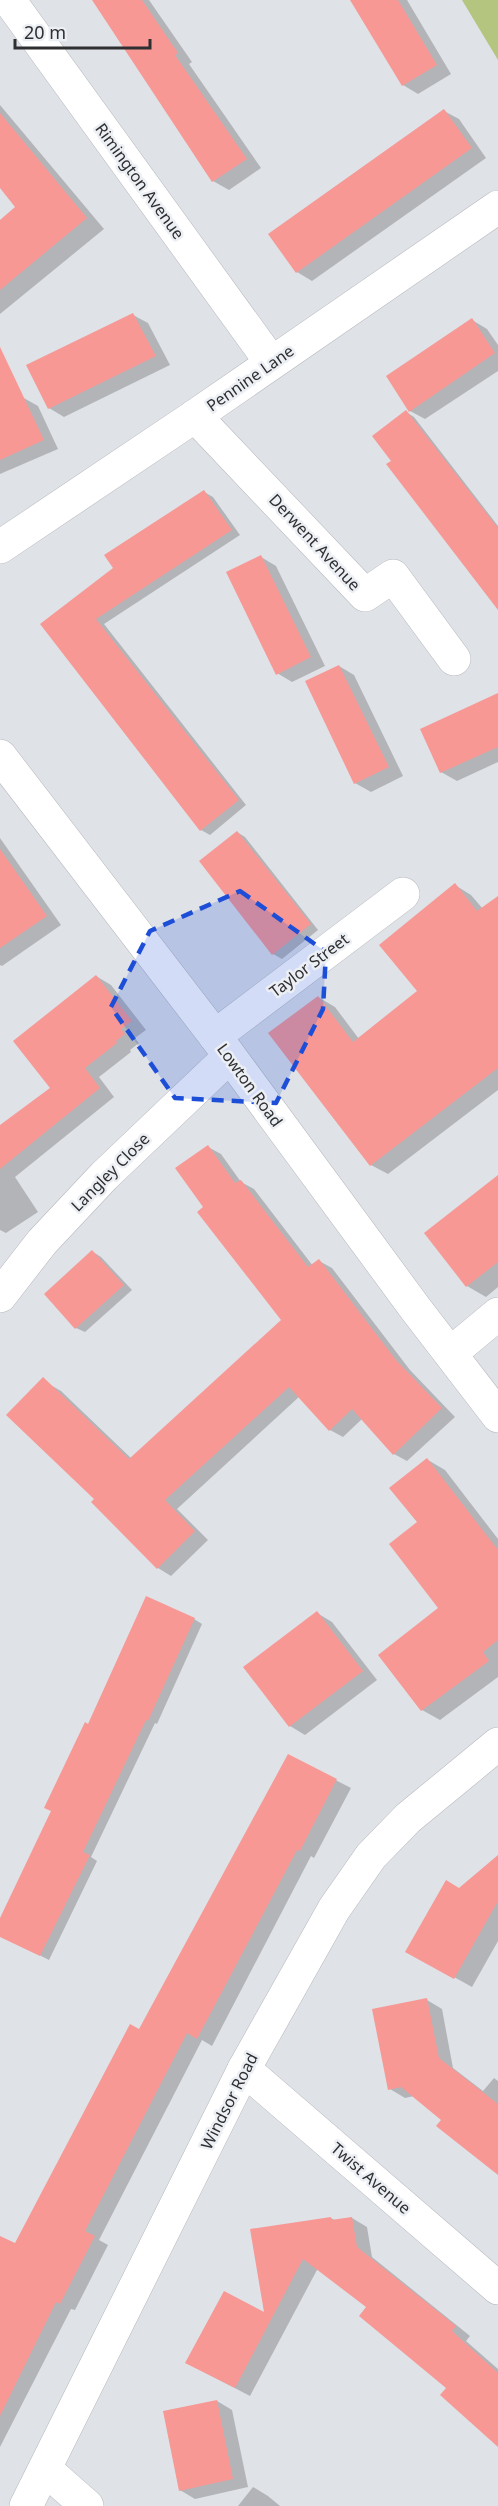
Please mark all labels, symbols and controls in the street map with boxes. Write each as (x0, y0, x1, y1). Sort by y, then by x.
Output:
scale bar (15, 12, 150, 50)
text: 20 m (24, 20, 66, 44)
street label: Rimington Avenue (90, 118, 190, 244)
street label: Pennine Lane (202, 340, 298, 416)
street label: Derwent Avenue (264, 489, 366, 595)
street label: Taylor Street (265, 928, 353, 1002)
street label: Lowton Road (212, 1039, 288, 1131)
street label: Langley Close (66, 1128, 154, 1216)
street label: Windsor Road (195, 2049, 263, 2153)
street label: Twist Avenue (326, 2137, 416, 2219)

